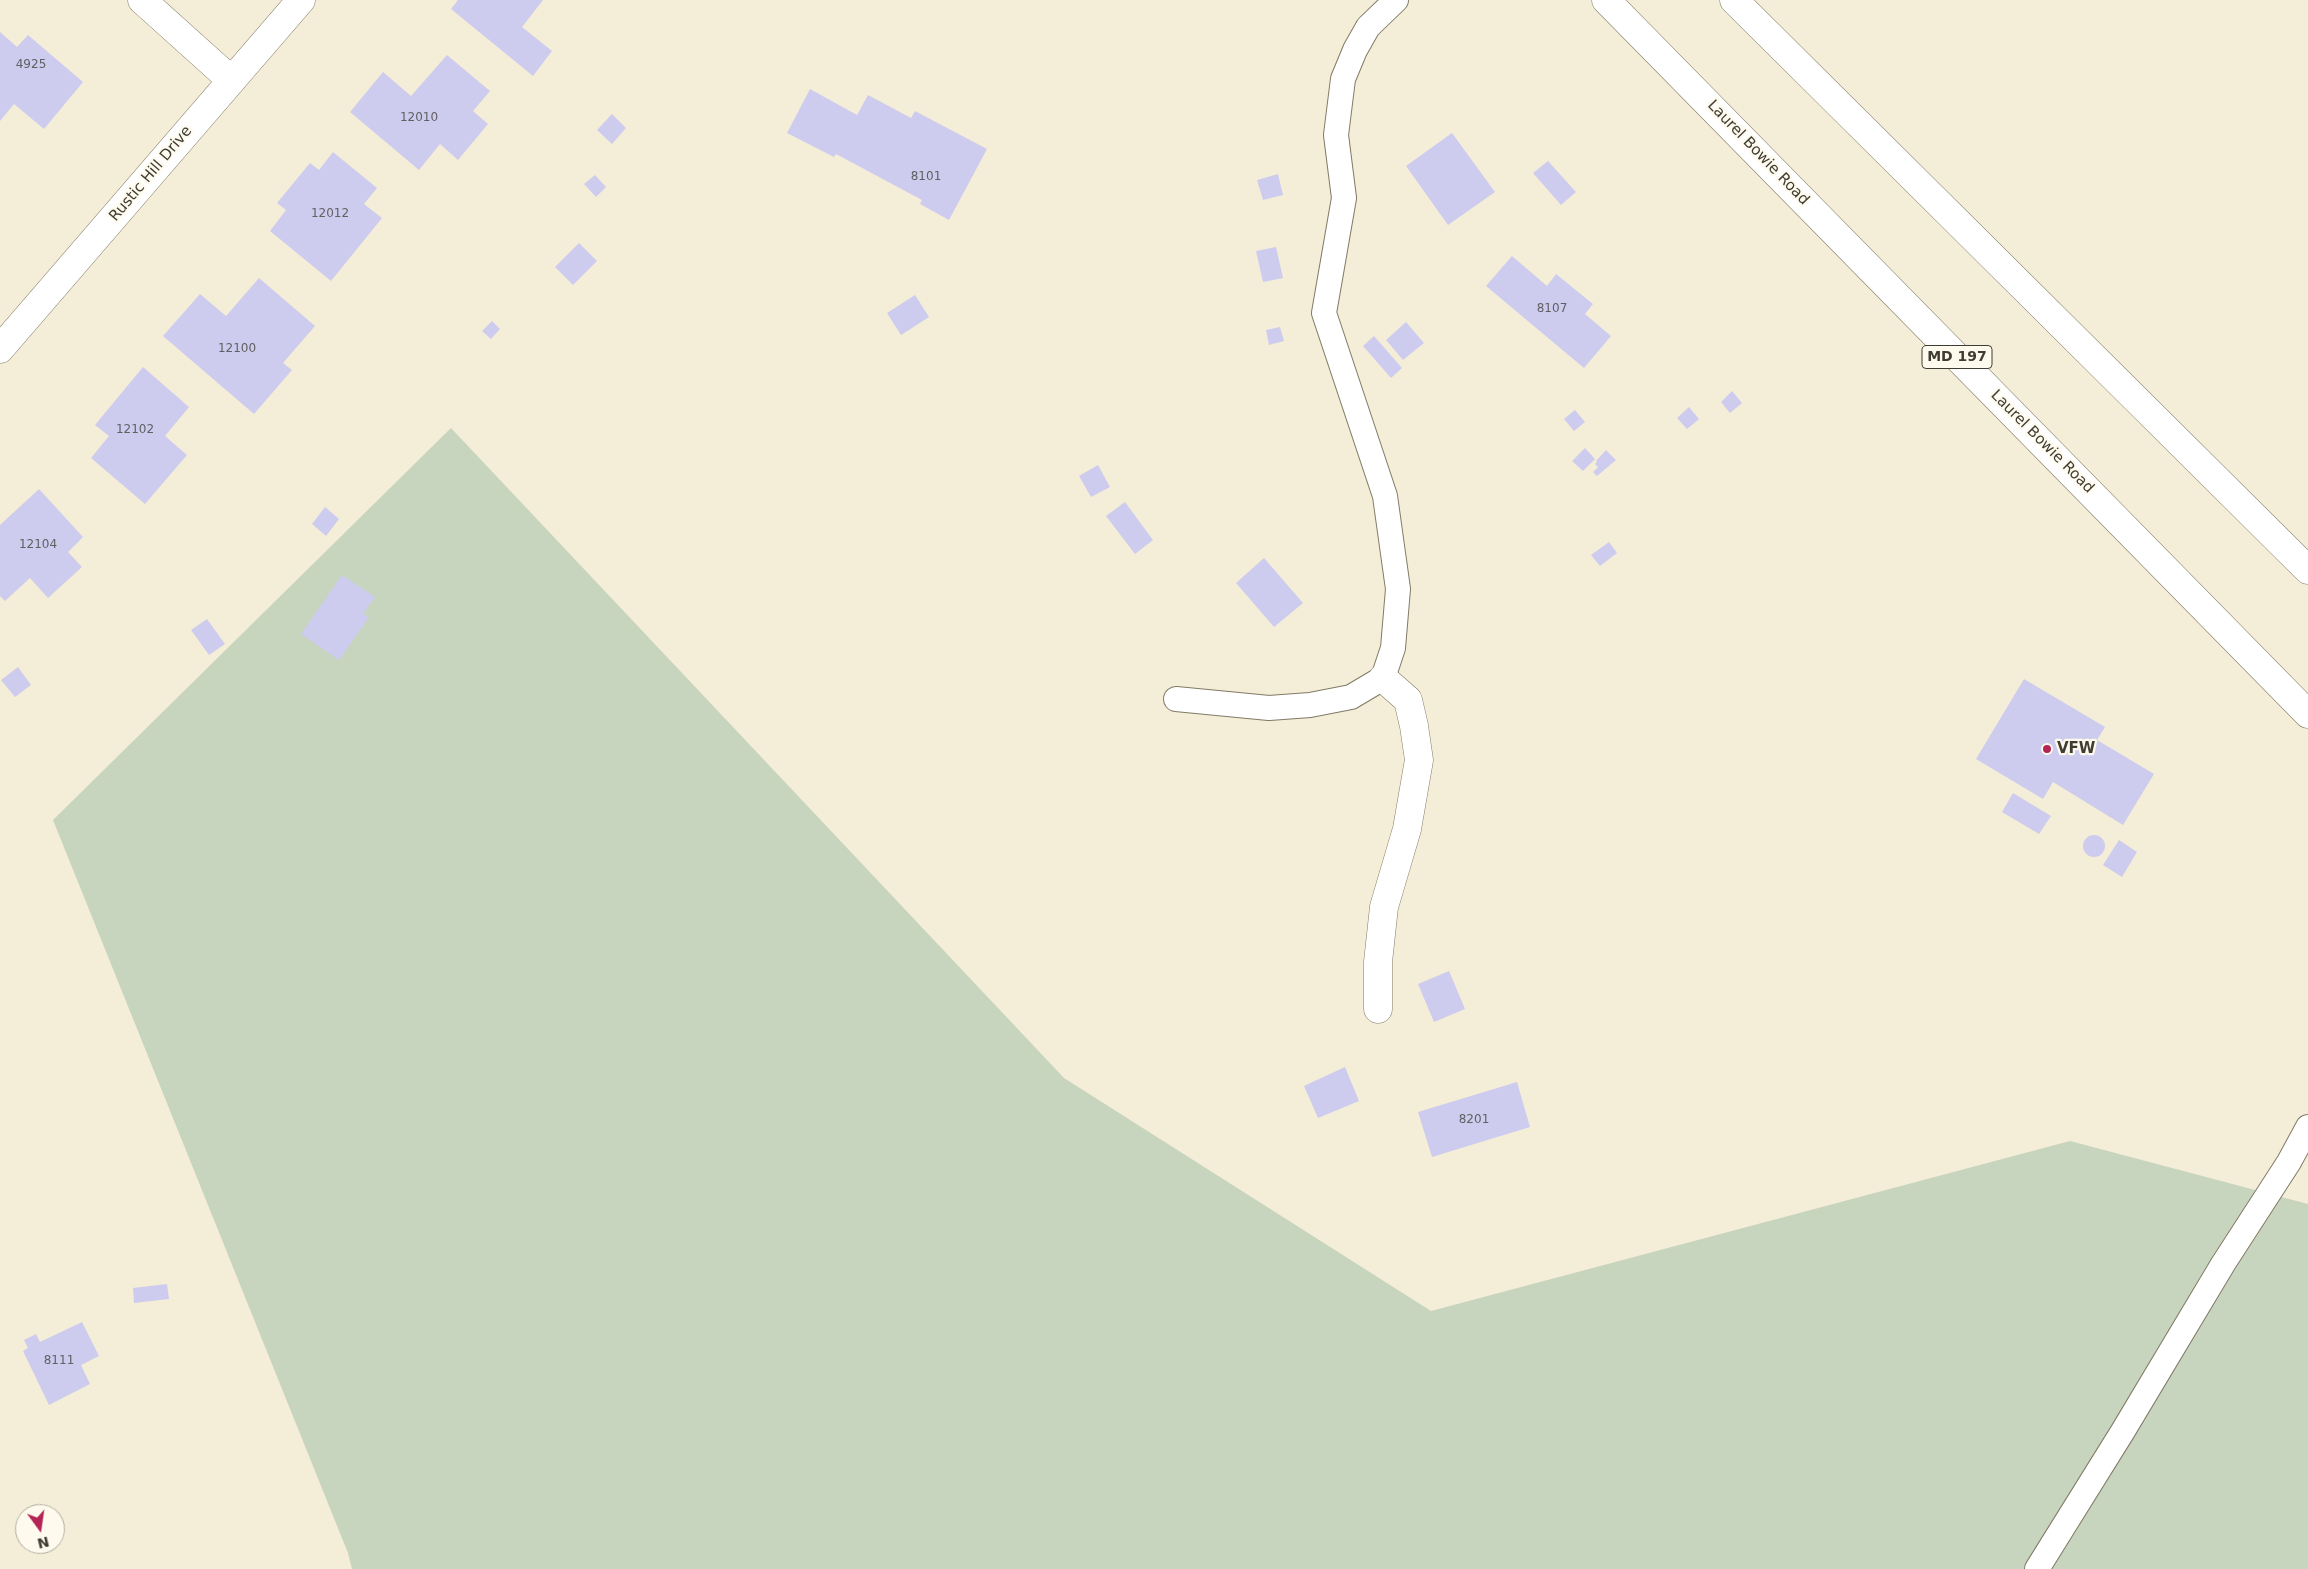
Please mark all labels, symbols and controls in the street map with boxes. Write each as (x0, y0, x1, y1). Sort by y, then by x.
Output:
house number: 4925 (16, 58, 46, 72)
street label: Laurel Bowie Road (1703, 97, 1813, 209)
house number: 12010 (400, 111, 438, 125)
street label: Rustic Hill Drive (106, 123, 196, 225)
house number: 8101 (911, 170, 941, 184)
house number: 12012 (311, 207, 349, 221)
house number: 8107 (1537, 302, 1567, 316)
house number: 12100 (218, 342, 256, 356)
road number: MD 197 (1922, 346, 1992, 368)
street label: Laurel Bowie Road (1987, 387, 2097, 497)
house number: 12102 (116, 423, 154, 437)
house number: 12104 (19, 538, 57, 552)
place label: VFW (2057, 740, 2095, 758)
marker: VFW (2041, 743, 2053, 755)
house number: 8201 (1459, 1113, 1489, 1127)
house number: 8111 (44, 1354, 74, 1368)
north arrow (15, 1504, 65, 1554)
text: N (36, 1533, 51, 1552)

